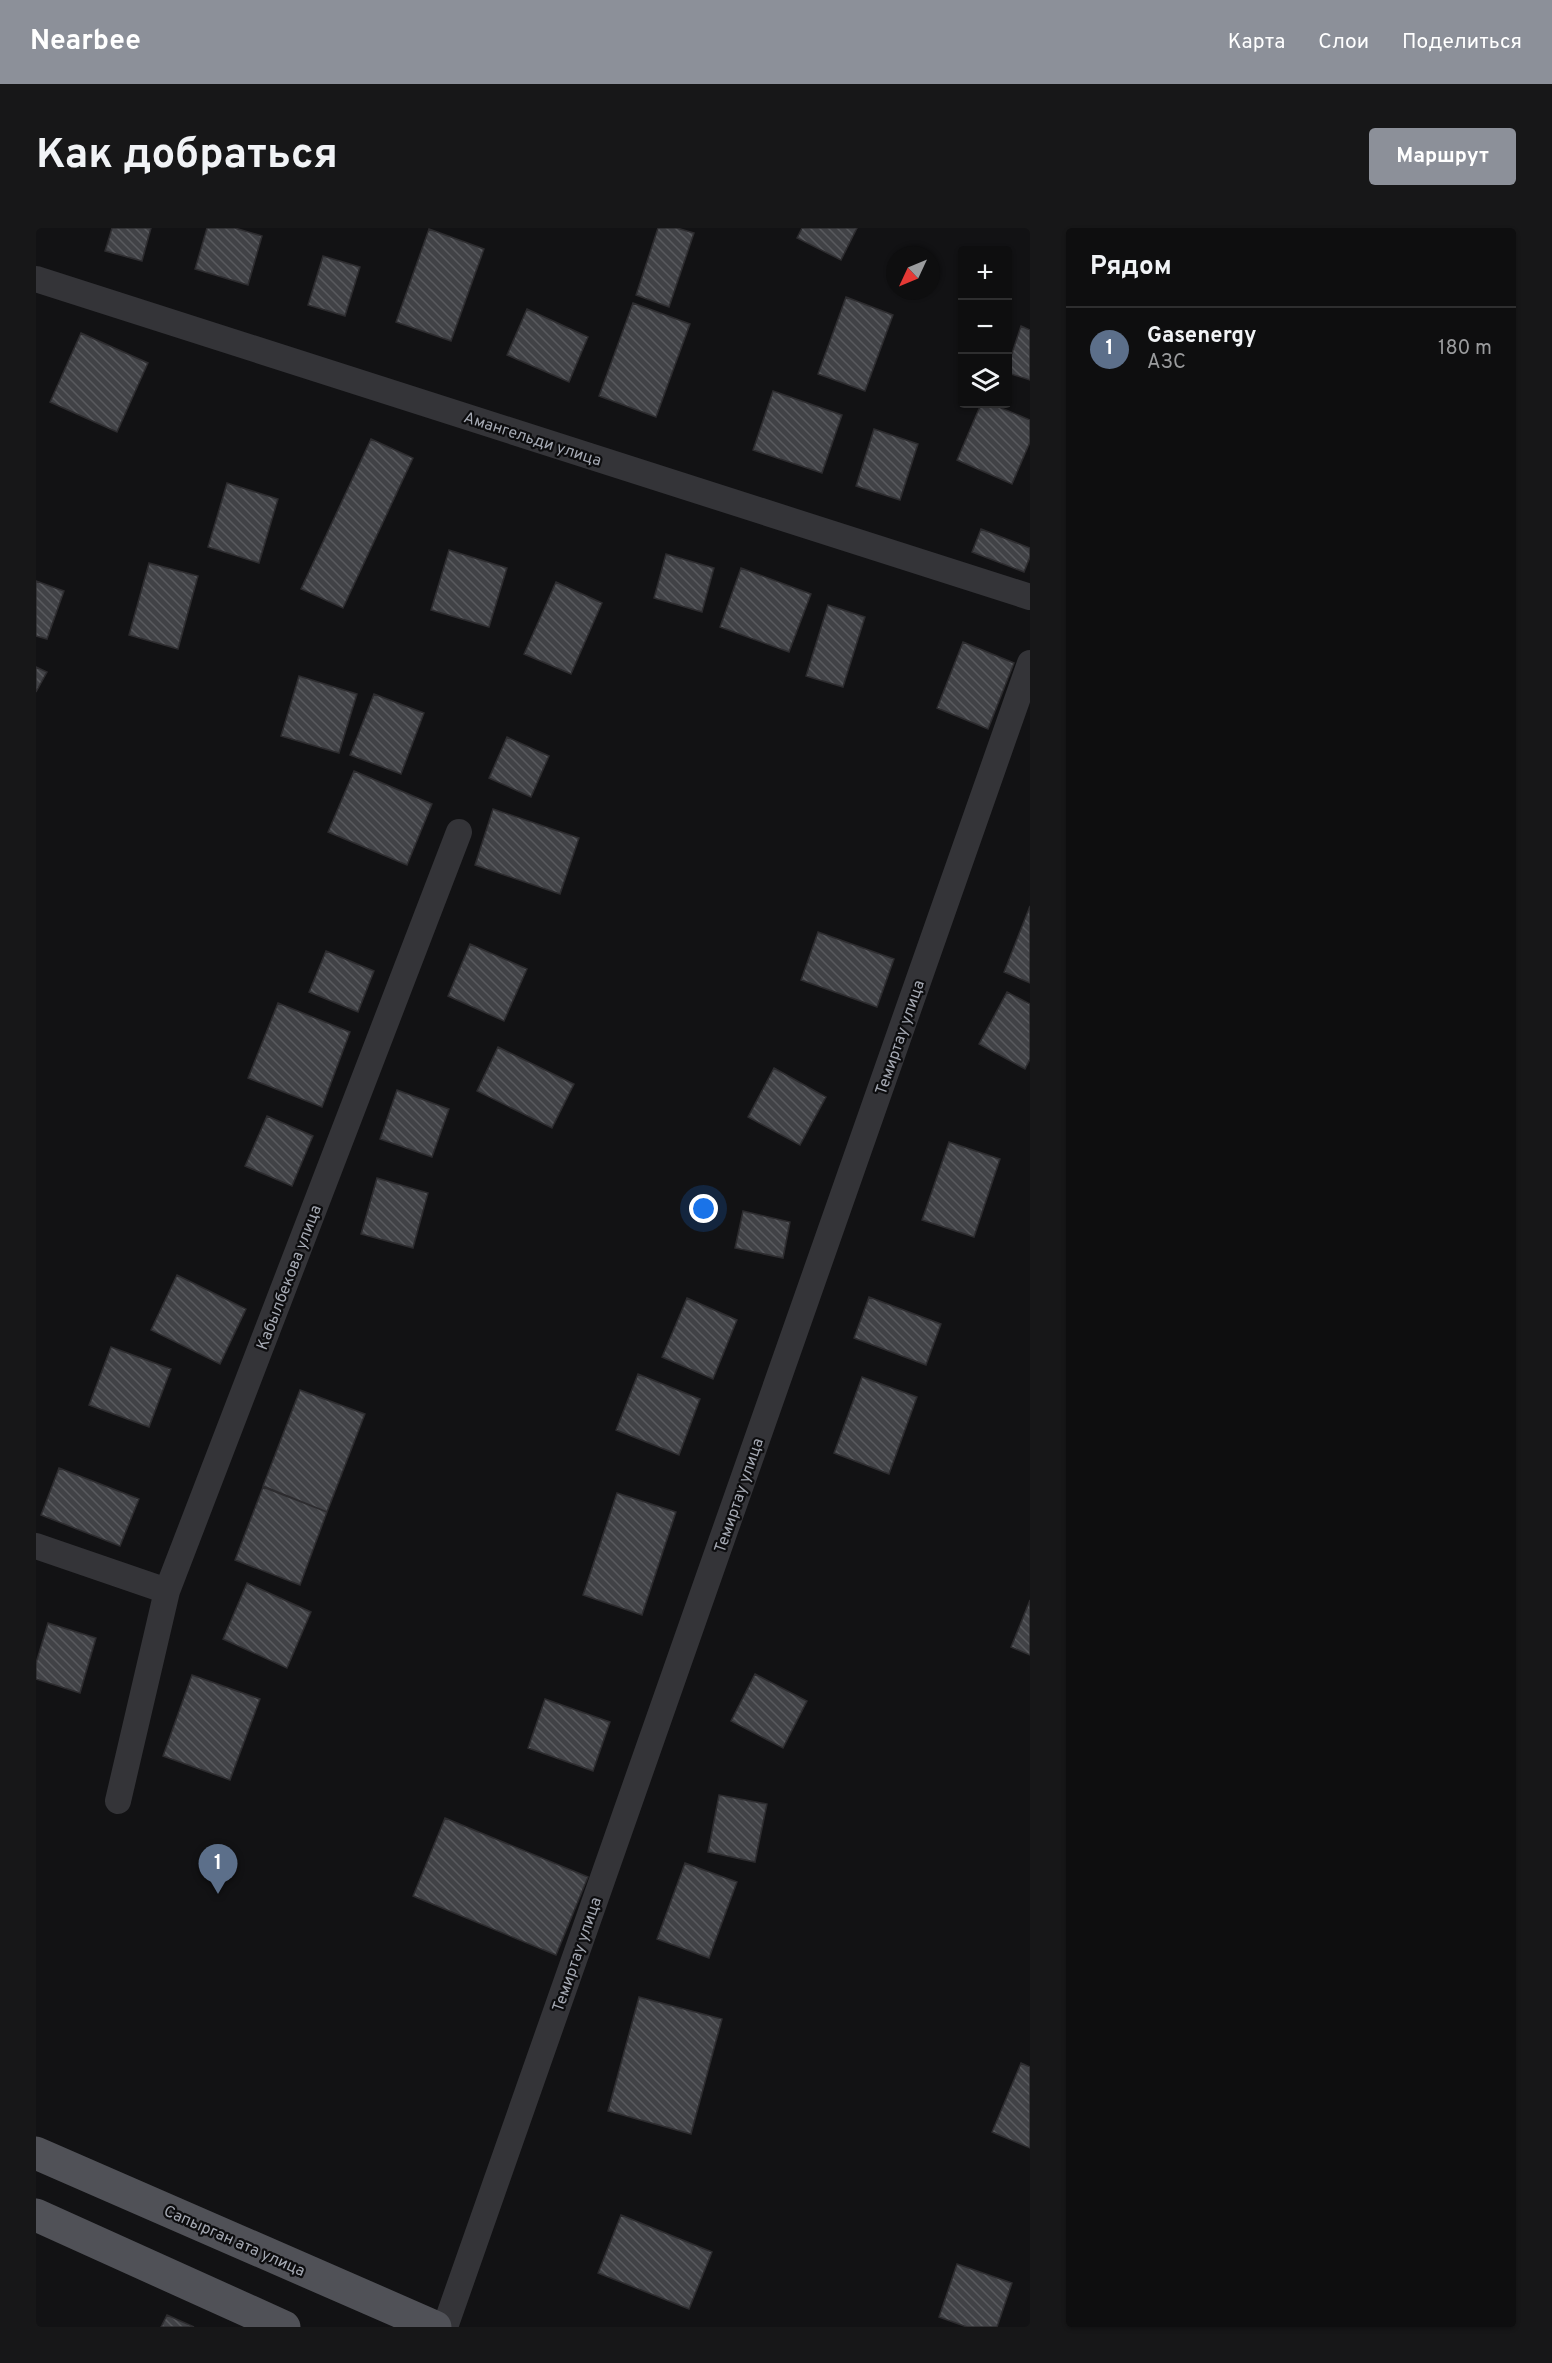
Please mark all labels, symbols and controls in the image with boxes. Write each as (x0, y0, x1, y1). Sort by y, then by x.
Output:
text: Nearbee (30, 24, 141, 60)
text: Карта (1228, 29, 1285, 56)
text: Слои (1318, 29, 1369, 56)
text: Поделиться (1402, 29, 1522, 56)
button: Маршрут (1369, 128, 1516, 185)
text: Как добраться (36, 130, 338, 183)
north arrow (886, 246, 940, 300)
map controls (958, 246, 1012, 408)
button: + (958, 246, 1012, 300)
text: Рядом (1090, 251, 1172, 284)
button: − (958, 300, 1012, 354)
text: Gasenergy (1147, 323, 1257, 350)
text: 1 (1106, 336, 1114, 362)
text: 180 m (1438, 336, 1492, 362)
text: АЗС (1147, 350, 1186, 376)
button: layers (958, 354, 1012, 408)
street label: Амангельди улица (461, 408, 604, 472)
street label: Темиртау улица (872, 978, 930, 1098)
your location (689, 1194, 718, 1223)
street label: Кабылбекова улица (253, 1202, 327, 1353)
street label: Темиртау улица (711, 1436, 769, 1556)
pin: 1 (198, 1844, 237, 1894)
street label: Темиртау улица (549, 1895, 607, 2015)
street label: Сапырган ата улица (160, 2202, 308, 2282)

